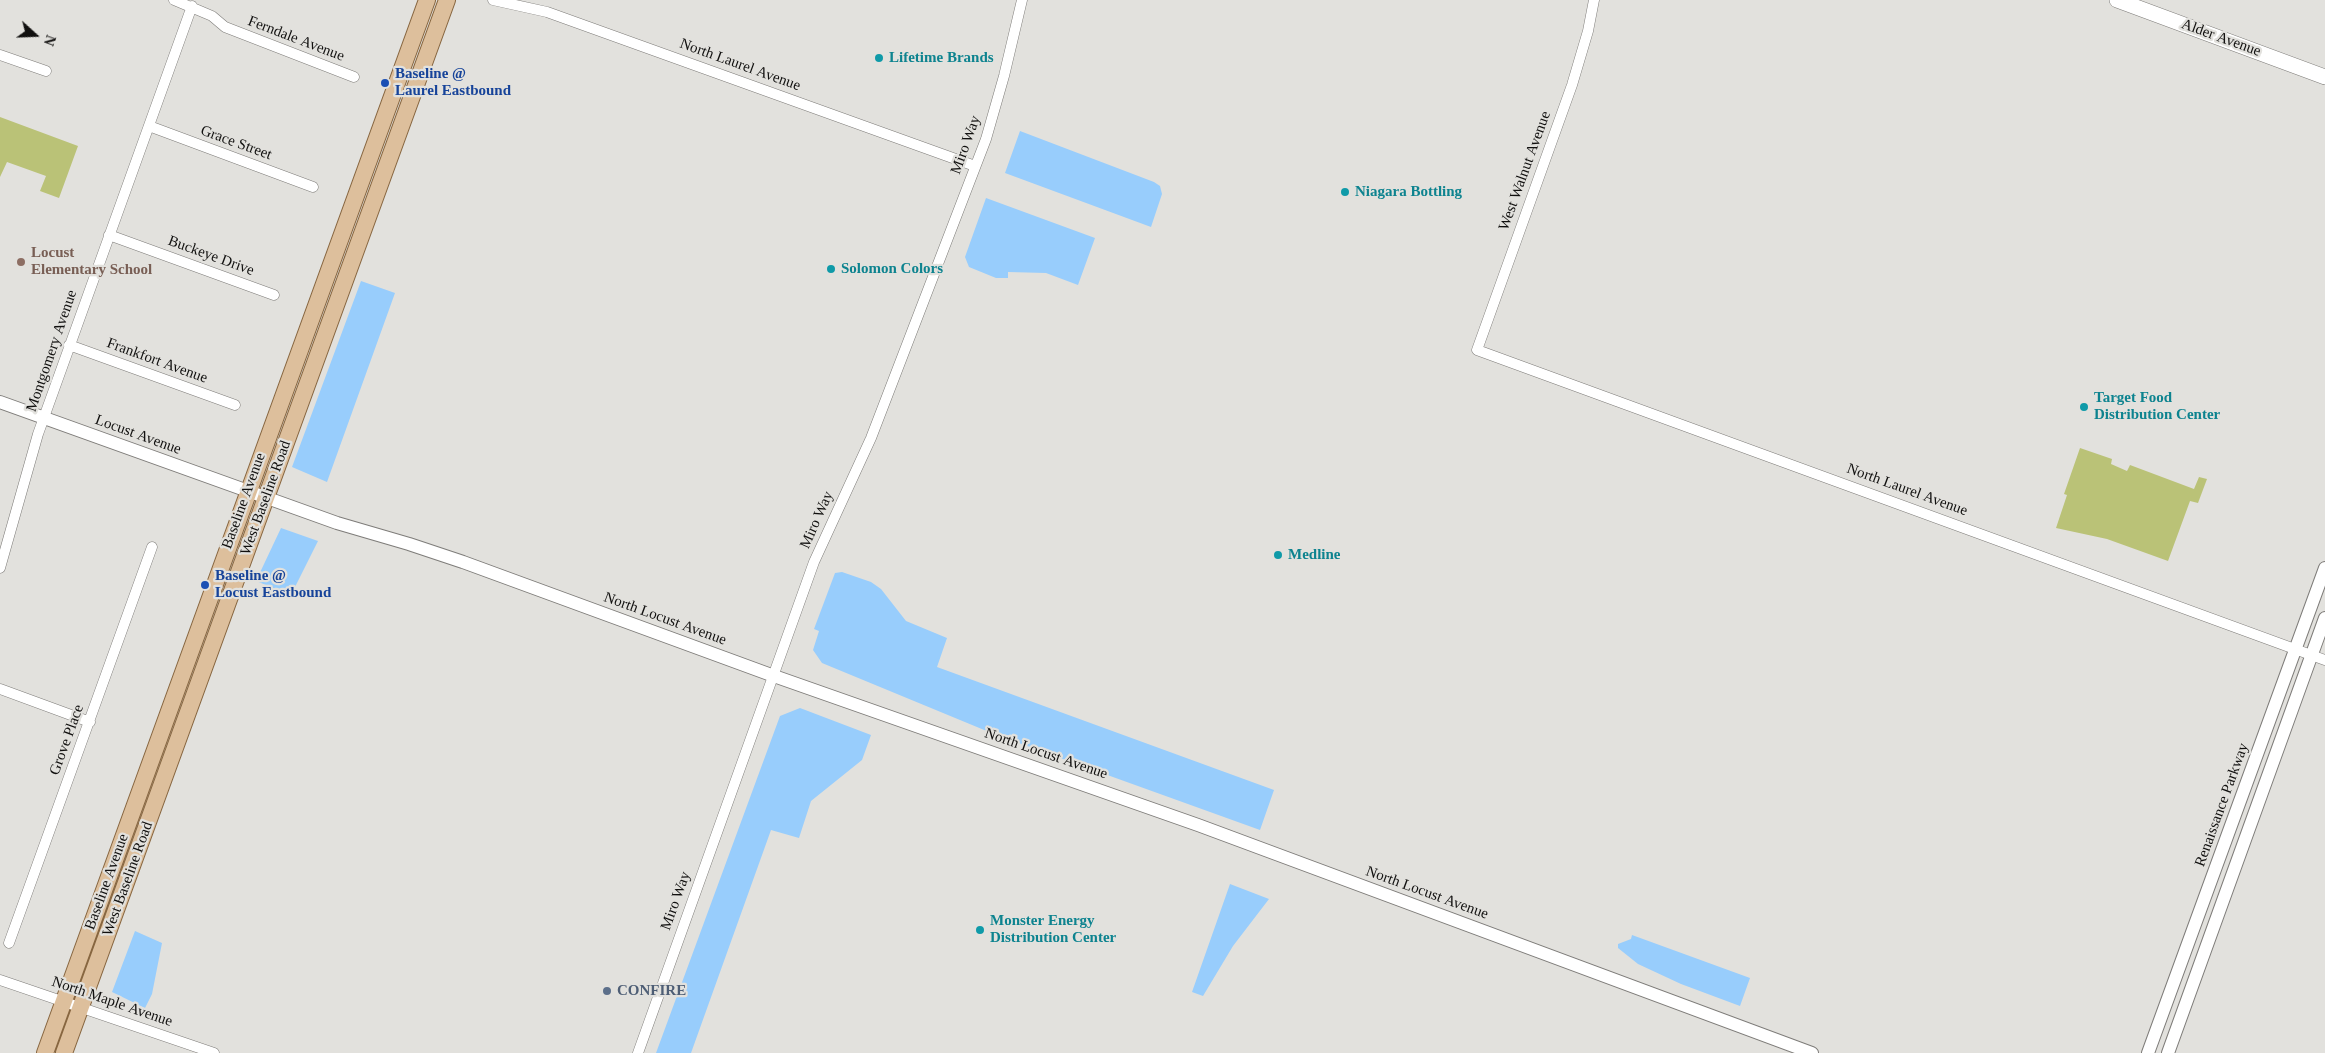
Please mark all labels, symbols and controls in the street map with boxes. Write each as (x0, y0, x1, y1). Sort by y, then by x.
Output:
north arrow (10, 10, 60, 60)
street label: Ferndale Avenue (245, 12, 347, 66)
street label: Alder Avenue (2179, 15, 2263, 61)
text: N (41, 33, 58, 48)
street label: North Laurel Avenue (677, 35, 803, 95)
place label: Lifetime Brands (889, 49, 994, 67)
marker: Lifetime Brands (873, 52, 885, 64)
place label: Baseline @ Laurel Eastbound (395, 65, 511, 100)
marker: Baseline @ Laurel Eastbound (379, 77, 391, 89)
street label: West Walnut Avenue (1495, 109, 1555, 233)
street label: Miro Way (947, 113, 985, 177)
street label: Grace Street (198, 122, 274, 164)
place label: Niagara Bottling (1355, 183, 1462, 201)
marker: Niagara Bottling (1339, 186, 1351, 198)
street label: Buckeye Drive (165, 232, 257, 280)
place label: Locust Elementary School (31, 244, 152, 279)
marker: Locust Elementary School (15, 256, 27, 268)
place label: Solomon Colors (841, 260, 943, 278)
marker: Solomon Colors (825, 263, 837, 275)
street label: Montgomery Avenue (23, 288, 81, 414)
street label: Frankfort Avenue (104, 334, 210, 388)
place label: Target Food Distribution Center (2094, 389, 2220, 424)
marker: Target Food Distribution Center (2078, 401, 2090, 413)
street label: Locust Avenue (93, 411, 183, 459)
street label: West Baseline Road (237, 438, 295, 558)
street label: Baseline Avenue (218, 450, 270, 552)
street label: North Laurel Avenue (1844, 460, 1970, 520)
street label: Miro Way (796, 489, 838, 551)
place label: Medline (1288, 546, 1340, 564)
marker: Medline (1272, 549, 1284, 561)
place label: Baseline @ Locust Eastbound (215, 567, 331, 602)
marker: Baseline @ Locust Eastbound (199, 579, 211, 591)
street label: North Locust Avenue (601, 589, 729, 649)
street label: Grove Place (46, 702, 88, 778)
street label: North Locust Avenue (982, 725, 1110, 783)
street label: Renaissance Parkway (2191, 741, 2253, 869)
street label: West Baseline Road (99, 819, 157, 939)
street label: Baseline Avenue (81, 831, 133, 933)
street label: North Locust Avenue (1363, 863, 1491, 923)
street label: Miro Way (657, 869, 695, 933)
place label: Monster Energy Distribution Center (990, 912, 1116, 947)
marker: Monster Energy Distribution Center (974, 924, 986, 936)
street label: North Maple Avenue (49, 973, 175, 1031)
place label: CONFIRE (617, 982, 686, 1000)
marker: CONFIRE (601, 985, 613, 997)

